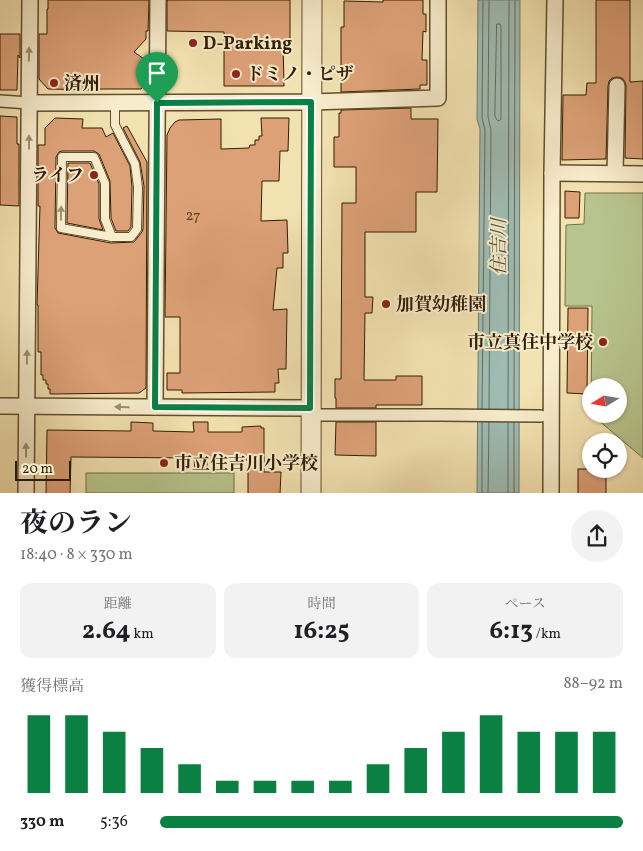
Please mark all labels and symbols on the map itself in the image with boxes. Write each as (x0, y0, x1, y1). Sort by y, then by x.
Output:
place label: D-Parking (203, 32, 292, 57)
marker: D-Parking (187, 37, 199, 49)
one-way arrow (26, 46, 34, 62)
pin (136, 52, 178, 103)
place label: ドミノ・ピザ (246, 63, 354, 88)
marker: ドミノ・ピザ (230, 68, 242, 80)
place label: 済州 (64, 72, 100, 97)
marker: 済州 (48, 77, 60, 89)
one-way arrow (25, 134, 33, 150)
place label: ライフ (31, 164, 84, 189)
marker: ライフ (88, 169, 100, 181)
one-way arrow (57, 205, 65, 221)
house number: 27 (186, 206, 200, 227)
water label: 住吉川 (487, 217, 513, 276)
place label: 加賀幼稚園 (396, 293, 486, 318)
marker: 加賀幼稚園 (380, 298, 392, 310)
place label: 市立真住中学校 (467, 331, 593, 356)
marker: 市立真住中学校 (597, 336, 609, 348)
one-way arrow (23, 349, 31, 365)
north arrow (582, 378, 628, 422)
one-way arrow (113, 403, 129, 411)
one-way arrow (22, 441, 30, 457)
place label: 市立住吉川小学校 (174, 452, 318, 477)
marker: 市立住吉川小学校 (158, 457, 170, 469)
scale bar (15, 458, 71, 482)

